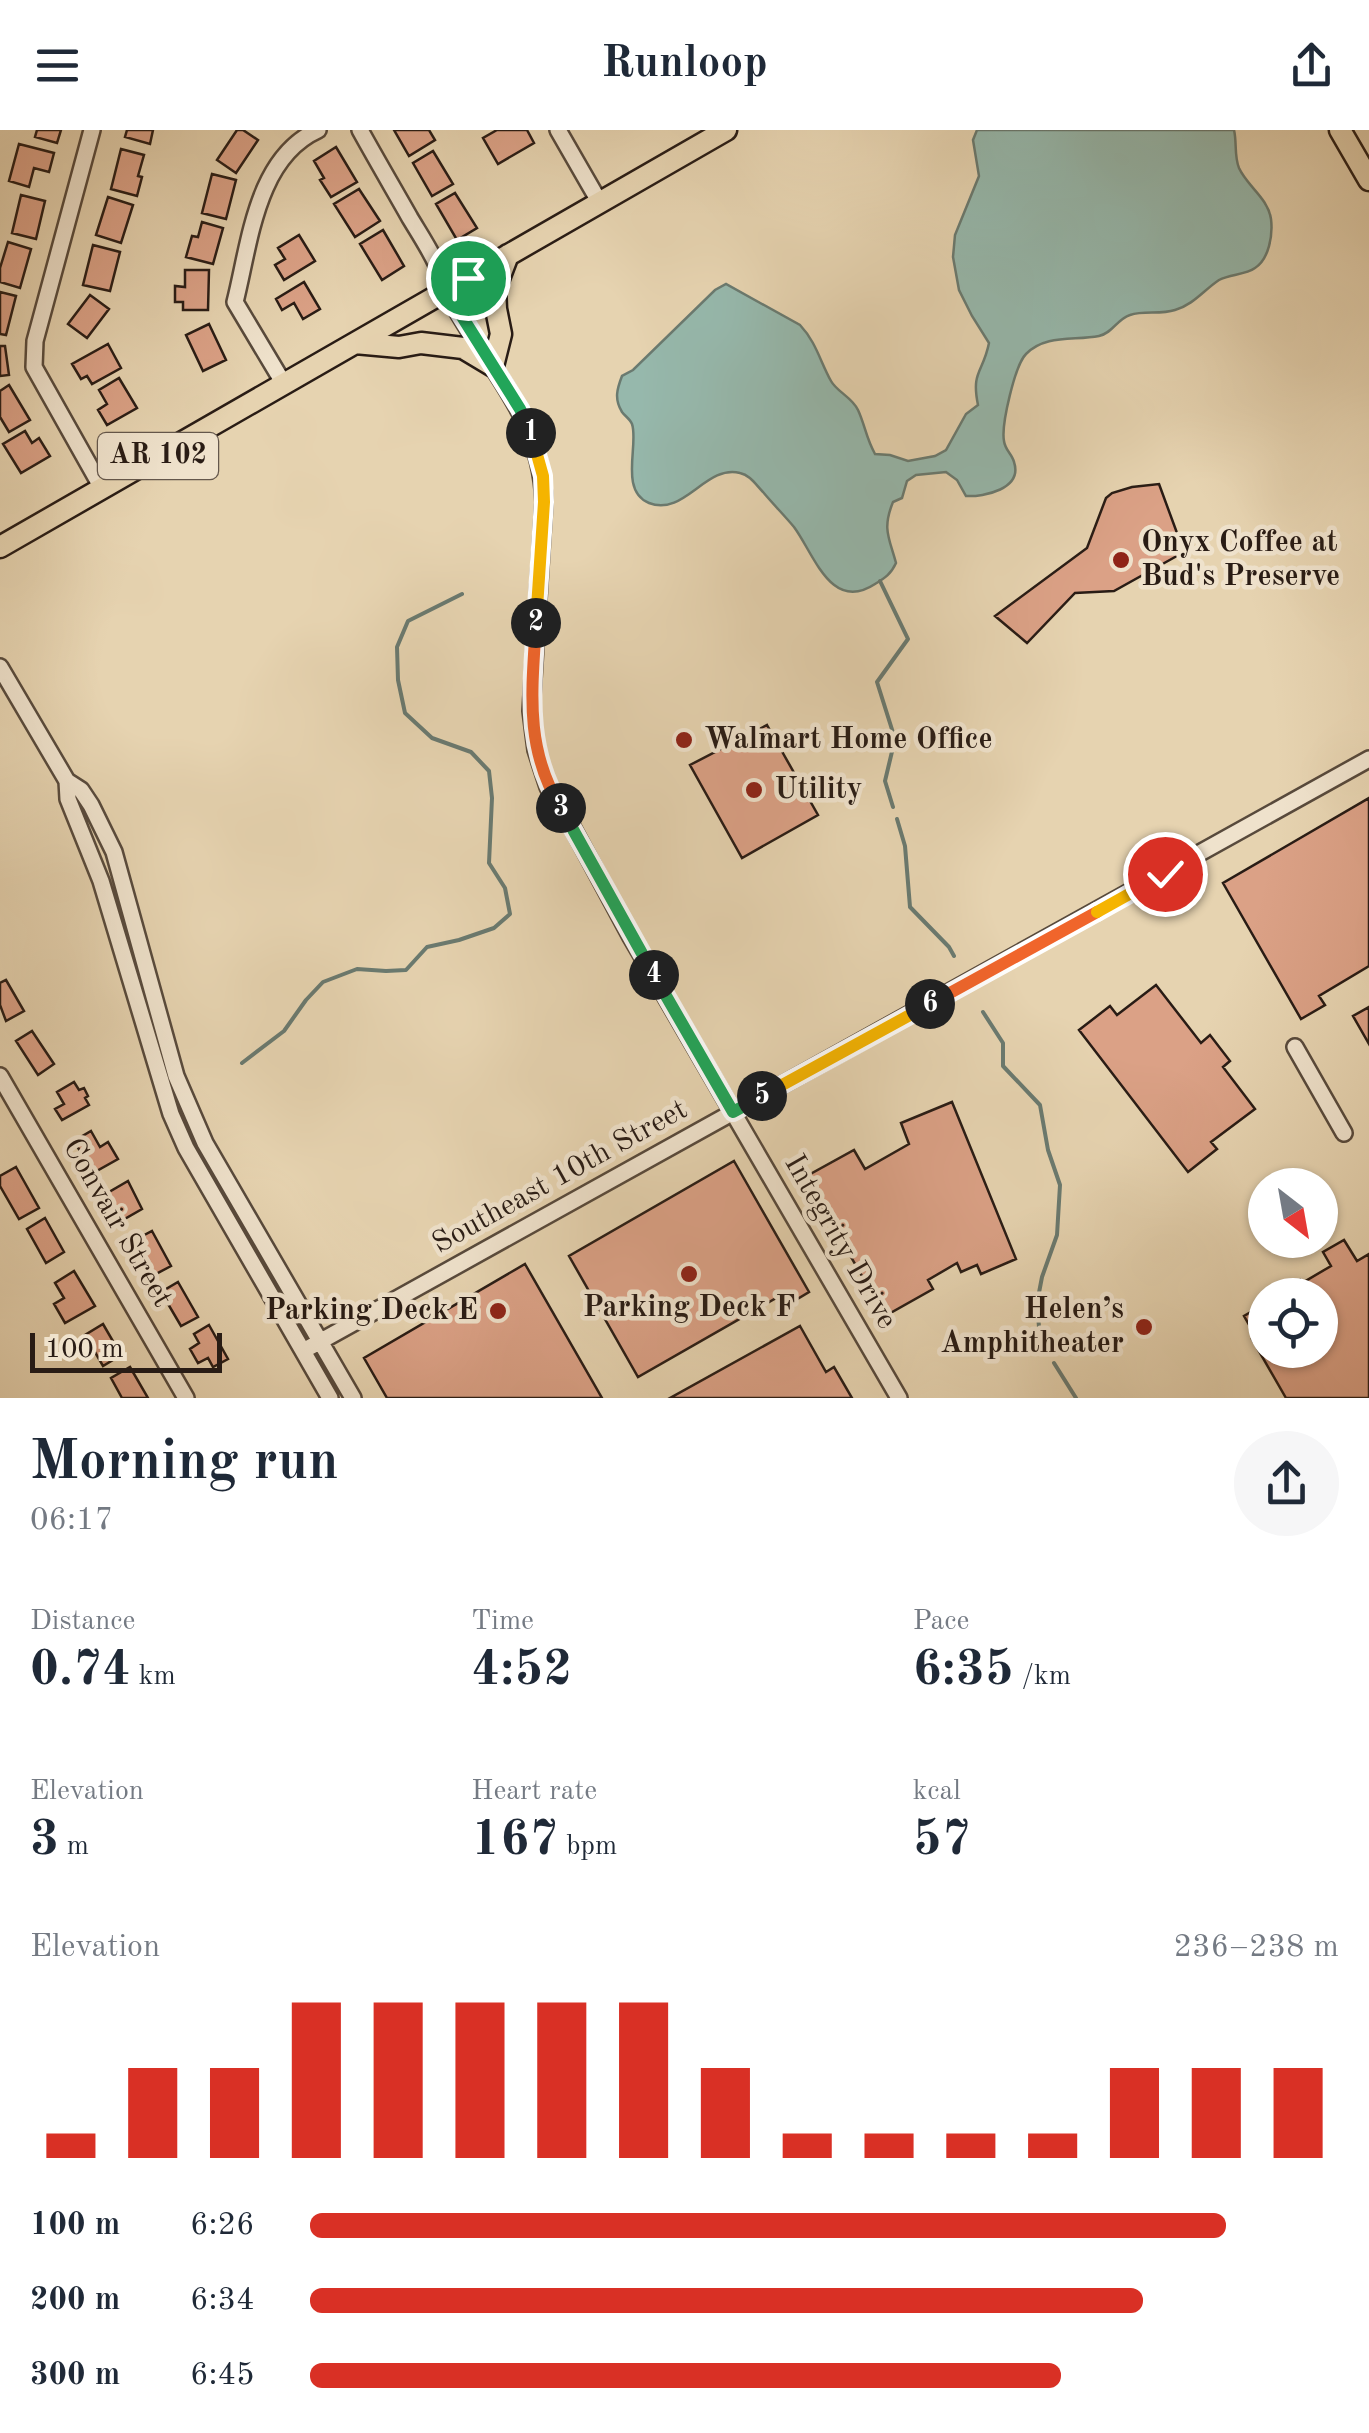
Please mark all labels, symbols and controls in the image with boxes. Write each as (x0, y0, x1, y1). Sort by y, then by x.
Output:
icon: menu (30, 38, 85, 93)
icon: share (1284, 38, 1339, 93)
text: Runloop (601, 42, 768, 87)
pin (426, 236, 511, 321)
icon: arrive (441, 251, 496, 306)
pin: 1 (506, 408, 556, 458)
text: 1 (523, 419, 539, 447)
road number: AR 102 (98, 433, 218, 479)
place label: Onyx Coffee at Bud's Preserve (1141, 528, 1340, 592)
marker: Onyx Coffee at Bud's Preserve (1110, 549, 1132, 571)
pin: 2 (511, 598, 561, 648)
text: 2 (528, 609, 544, 637)
place label: Walmart Home Office (704, 725, 993, 755)
marker: Walmart Home Office (673, 729, 695, 751)
place label: Utility (774, 775, 862, 805)
marker: Utility (743, 779, 765, 801)
pin: 3 (536, 783, 586, 833)
text: 3 (553, 794, 569, 822)
pin (1123, 832, 1208, 917)
icon: check (1138, 847, 1193, 902)
pin: 4 (629, 950, 679, 1000)
text: 4 (646, 961, 662, 989)
pin: 6 (905, 979, 955, 1029)
text: 6 (922, 990, 938, 1018)
pin: 5 (737, 1071, 787, 1121)
text: 5 (754, 1082, 770, 1110)
street label: Southeast 10th Street (427, 1094, 693, 1260)
street label: Convair Street (57, 1134, 177, 1312)
street label: Integrity Drive (778, 1150, 902, 1334)
north arrow (1248, 1168, 1338, 1258)
map controls (1248, 1168, 1338, 1368)
marker: Parking Deck F (678, 1263, 700, 1285)
button: locate (1248, 1278, 1338, 1368)
place label: Parking Deck F (583, 1293, 795, 1323)
place label: Helen’s Amphitheater (940, 1295, 1124, 1359)
place label: Parking Deck E (265, 1296, 478, 1326)
marker: Parking Deck E (487, 1300, 509, 1322)
marker: Helen’s Amphitheater (1133, 1316, 1155, 1338)
scale bar (30, 1328, 222, 1372)
text: 100 m (45, 1336, 124, 1364)
button: share (1234, 1431, 1339, 1536)
text: Morning run (30, 1436, 339, 1491)
text: 06:17 (30, 1505, 113, 1537)
text: Distance (30, 1608, 135, 1636)
text: Time (471, 1608, 534, 1636)
text: Pace (913, 1608, 969, 1636)
text: 0.74 (30, 1646, 131, 1696)
text: 4:52 (471, 1646, 572, 1696)
text: 6:35 (913, 1646, 1014, 1696)
text: km (131, 1663, 176, 1691)
text: /km (1014, 1663, 1071, 1691)
text: Elevation (30, 1778, 144, 1806)
text: Heart rate (471, 1778, 597, 1806)
text: kcal (913, 1778, 961, 1806)
text: 3 (30, 1816, 59, 1866)
text: 167 (471, 1816, 558, 1866)
text: 57 (913, 1816, 971, 1866)
text: m (59, 1833, 89, 1861)
text: bpm (558, 1833, 617, 1861)
text: Elevation (30, 1932, 160, 1964)
text: 236–238 m (1173, 1932, 1339, 1964)
text: 100 m (30, 2210, 120, 2242)
text: 6:26 (190, 2210, 255, 2242)
text: 200 m (30, 2285, 120, 2317)
text: 6:34 (190, 2285, 255, 2317)
text: 300 m (30, 2360, 120, 2392)
text: 6:45 (190, 2360, 255, 2392)

